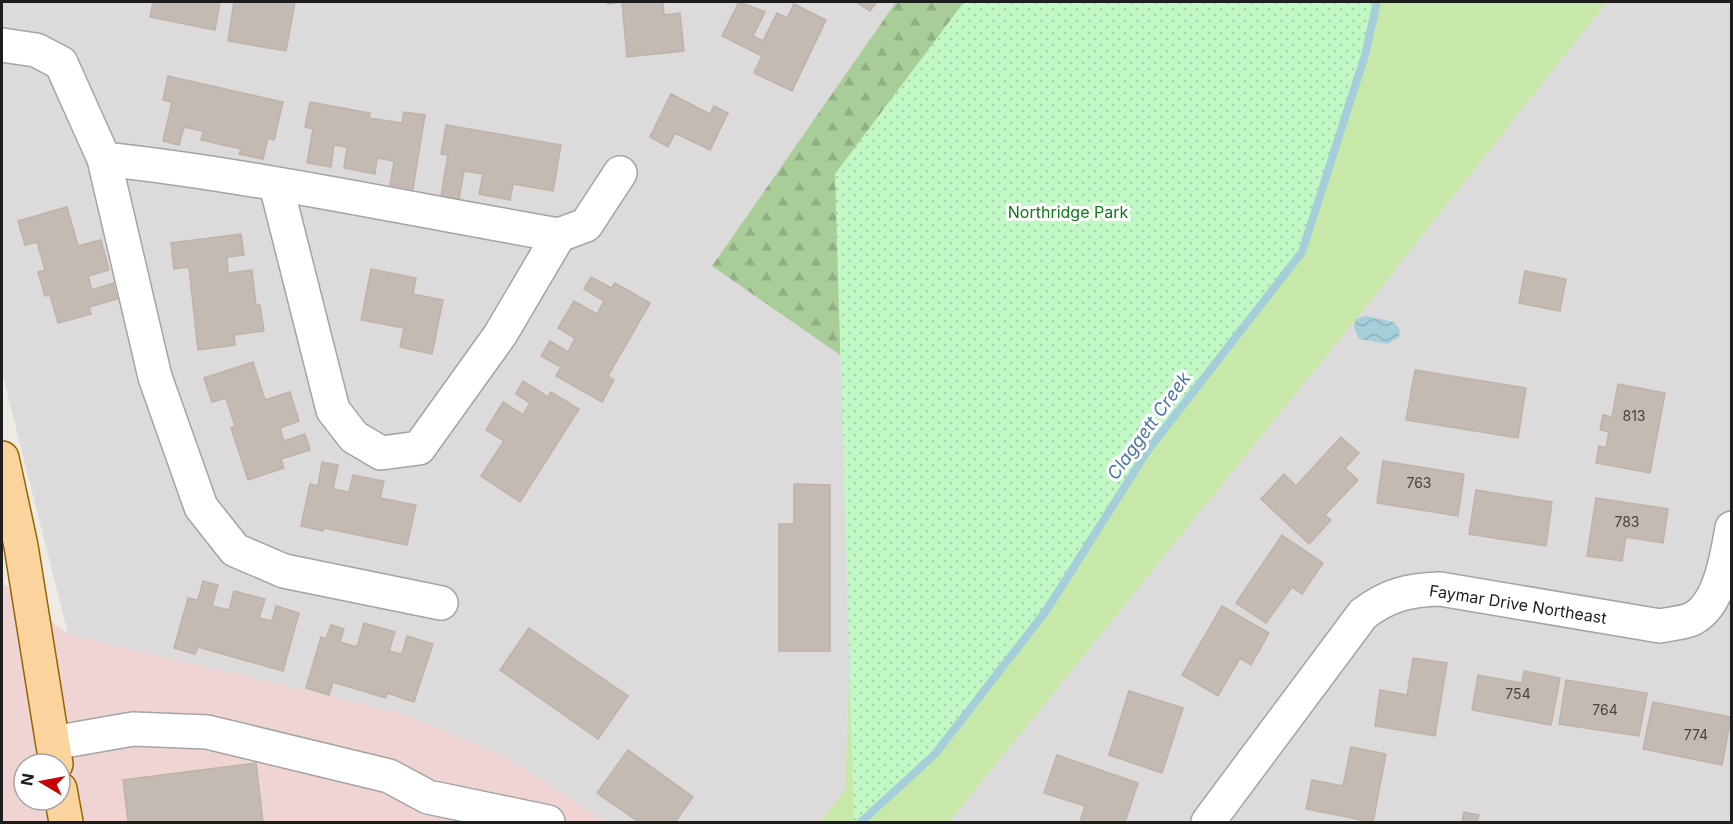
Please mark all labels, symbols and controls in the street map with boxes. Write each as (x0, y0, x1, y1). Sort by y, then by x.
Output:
park label: Northridge Park (1008, 202, 1128, 222)
water label: Claggett Creek (1103, 367, 1195, 484)
house number: 813 (1622, 407, 1646, 424)
house number: 763 (1406, 474, 1432, 491)
house number: 783 (1614, 513, 1640, 530)
street label: Faymar Drive Northeast (1428, 580, 1608, 628)
house number: 754 (1505, 685, 1531, 702)
house number: 764 (1592, 701, 1618, 718)
house number: 774 (1684, 726, 1708, 743)
north arrow (12, 752, 72, 812)
text: N (16, 772, 38, 787)

